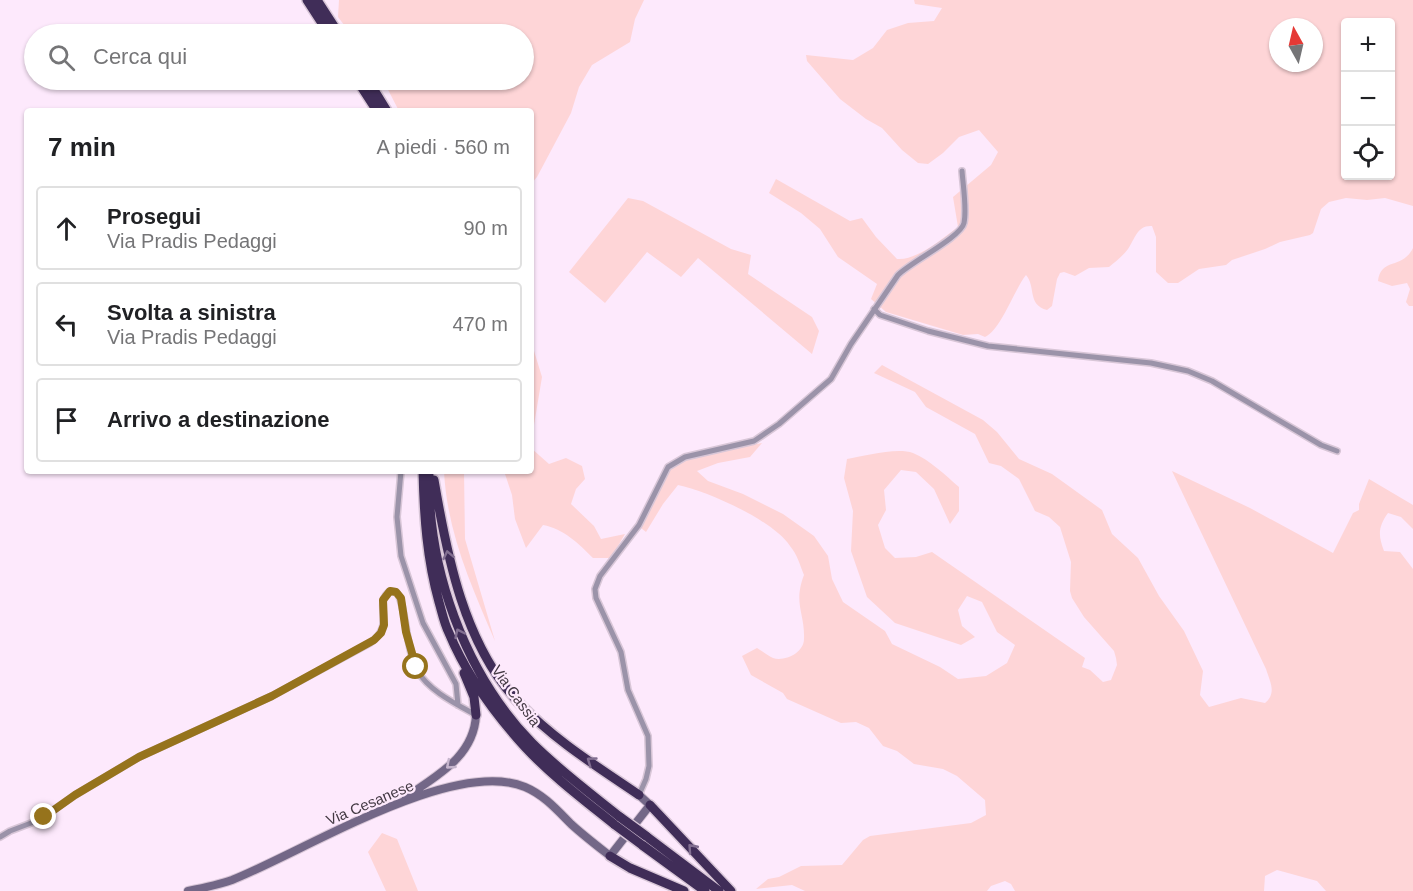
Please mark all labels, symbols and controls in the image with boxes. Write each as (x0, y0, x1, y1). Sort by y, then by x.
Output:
north arrow (1269, 18, 1323, 72)
map controls (1341, 18, 1395, 180)
button: + (1341, 18, 1395, 72)
search box (24, 24, 534, 90)
icon: search (45, 41, 78, 74)
text: Cerca qui (93, 44, 187, 69)
button: − (1341, 72, 1395, 126)
button: locate (1341, 126, 1395, 180)
text: 7 min (48, 132, 116, 162)
text: A piedi · 560 m (377, 136, 510, 158)
text: Prosegui (107, 204, 201, 229)
icon: ahead (50, 212, 83, 245)
text: 90 m (464, 217, 508, 239)
text: Via Pradis Pedaggi (107, 230, 277, 252)
text: Svolta a sinistra (107, 300, 276, 325)
icon: left (50, 308, 83, 341)
text: 470 m (452, 313, 508, 335)
text: Via Pradis Pedaggi (107, 326, 277, 348)
icon: arrive (50, 404, 83, 437)
text: Arrivo a destinazione (107, 407, 330, 432)
one-way arrow (443, 551, 456, 561)
one-way arrow (455, 628, 467, 639)
route start (402, 653, 428, 679)
street label: Via Cassia (489, 662, 545, 730)
one-way arrow (587, 757, 598, 768)
one-way arrow (446, 758, 457, 769)
street label: Via Cesanese (324, 777, 416, 829)
route end (30, 803, 56, 829)
one-way arrow (688, 844, 699, 855)

